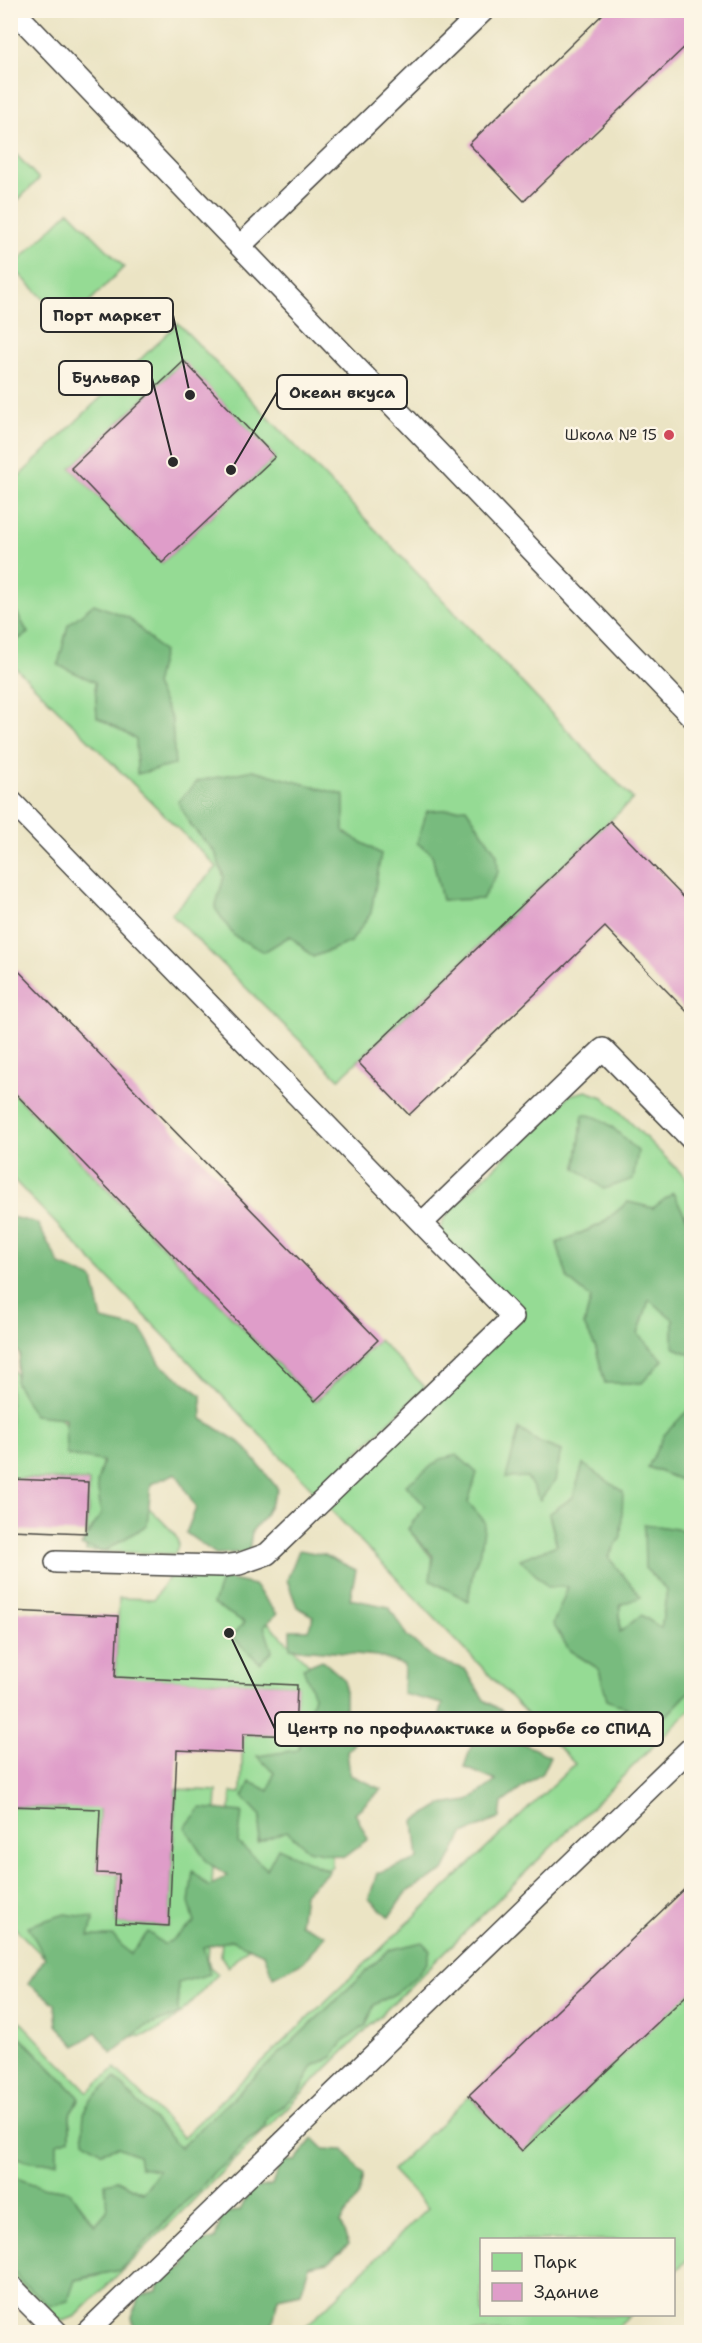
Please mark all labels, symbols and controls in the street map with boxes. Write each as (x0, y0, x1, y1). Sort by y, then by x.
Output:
callout: Порт маркет (41, 298, 173, 332)
text: Порт маркет (53, 305, 162, 326)
callout: Бульвар (59, 361, 152, 395)
text: Бульвар (72, 367, 141, 388)
callout: Океан вкуса (277, 375, 407, 409)
text: Океан вкуса (289, 382, 395, 403)
place label: Школа № 15 (565, 425, 657, 445)
marker: Школа № 15 (662, 428, 676, 442)
callout: Центр по профилактике и борьбе со СПИД (275, 1712, 663, 1746)
text: Центр по профилактике и борьбе со СПИД (287, 1718, 651, 1739)
legend (480, 2238, 675, 2316)
text: Парк (534, 2250, 577, 2274)
text: Здание (534, 2280, 599, 2304)

